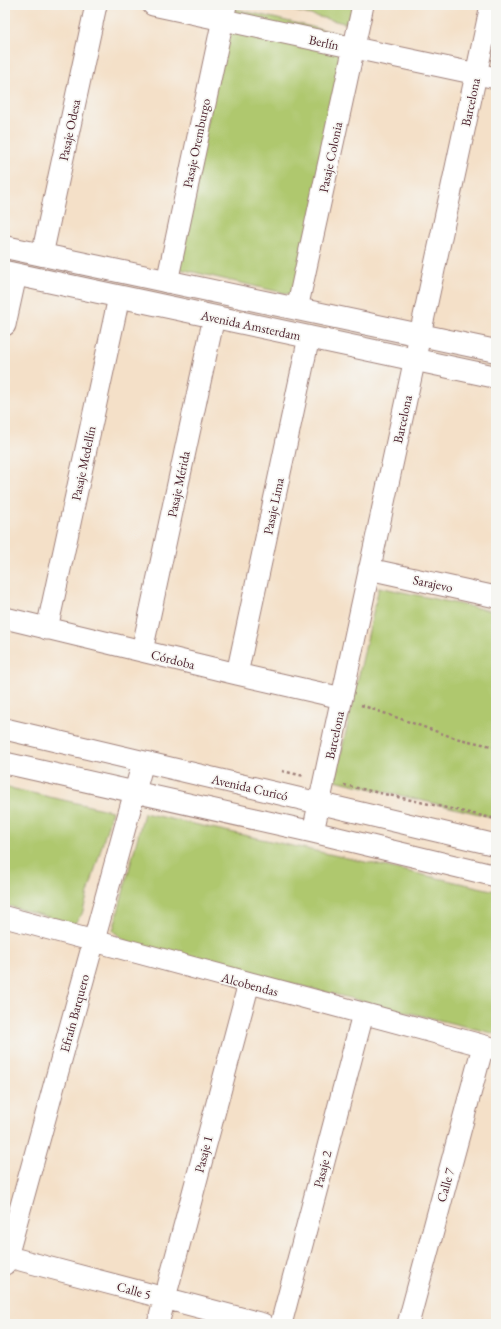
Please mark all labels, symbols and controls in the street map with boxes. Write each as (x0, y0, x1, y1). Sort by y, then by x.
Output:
street label: Berlín (307, 31, 341, 54)
street label: Barcelona (457, 76, 484, 128)
street label: Pasaje Odesa (55, 97, 84, 162)
street label: Pasaje Oremburgo (179, 97, 214, 189)
street label: Pasaje Colonia (315, 119, 346, 194)
street label: Avenida Amsterdam (198, 306, 302, 344)
street label: Barcelona (389, 393, 416, 445)
street label: Pasaje Medellín (67, 424, 100, 502)
street label: Pasaje Mérida (163, 449, 194, 519)
street label: Pasaje Lima (259, 475, 288, 536)
street label: Sarajevo (411, 571, 454, 596)
street label: Córdoba (149, 646, 197, 673)
street label: Barcelona (321, 709, 348, 761)
street label: Avenida Curicó (209, 770, 290, 805)
street label: Alcobendas (219, 968, 280, 1000)
street label: Efraín Barquero (56, 972, 93, 1054)
street label: Pasaje 1 (190, 1134, 217, 1175)
street label: Pasaje 2 (309, 1148, 336, 1190)
street label: Calle 7 (433, 1166, 458, 1204)
street label: Calle 5 (115, 1278, 153, 1303)

